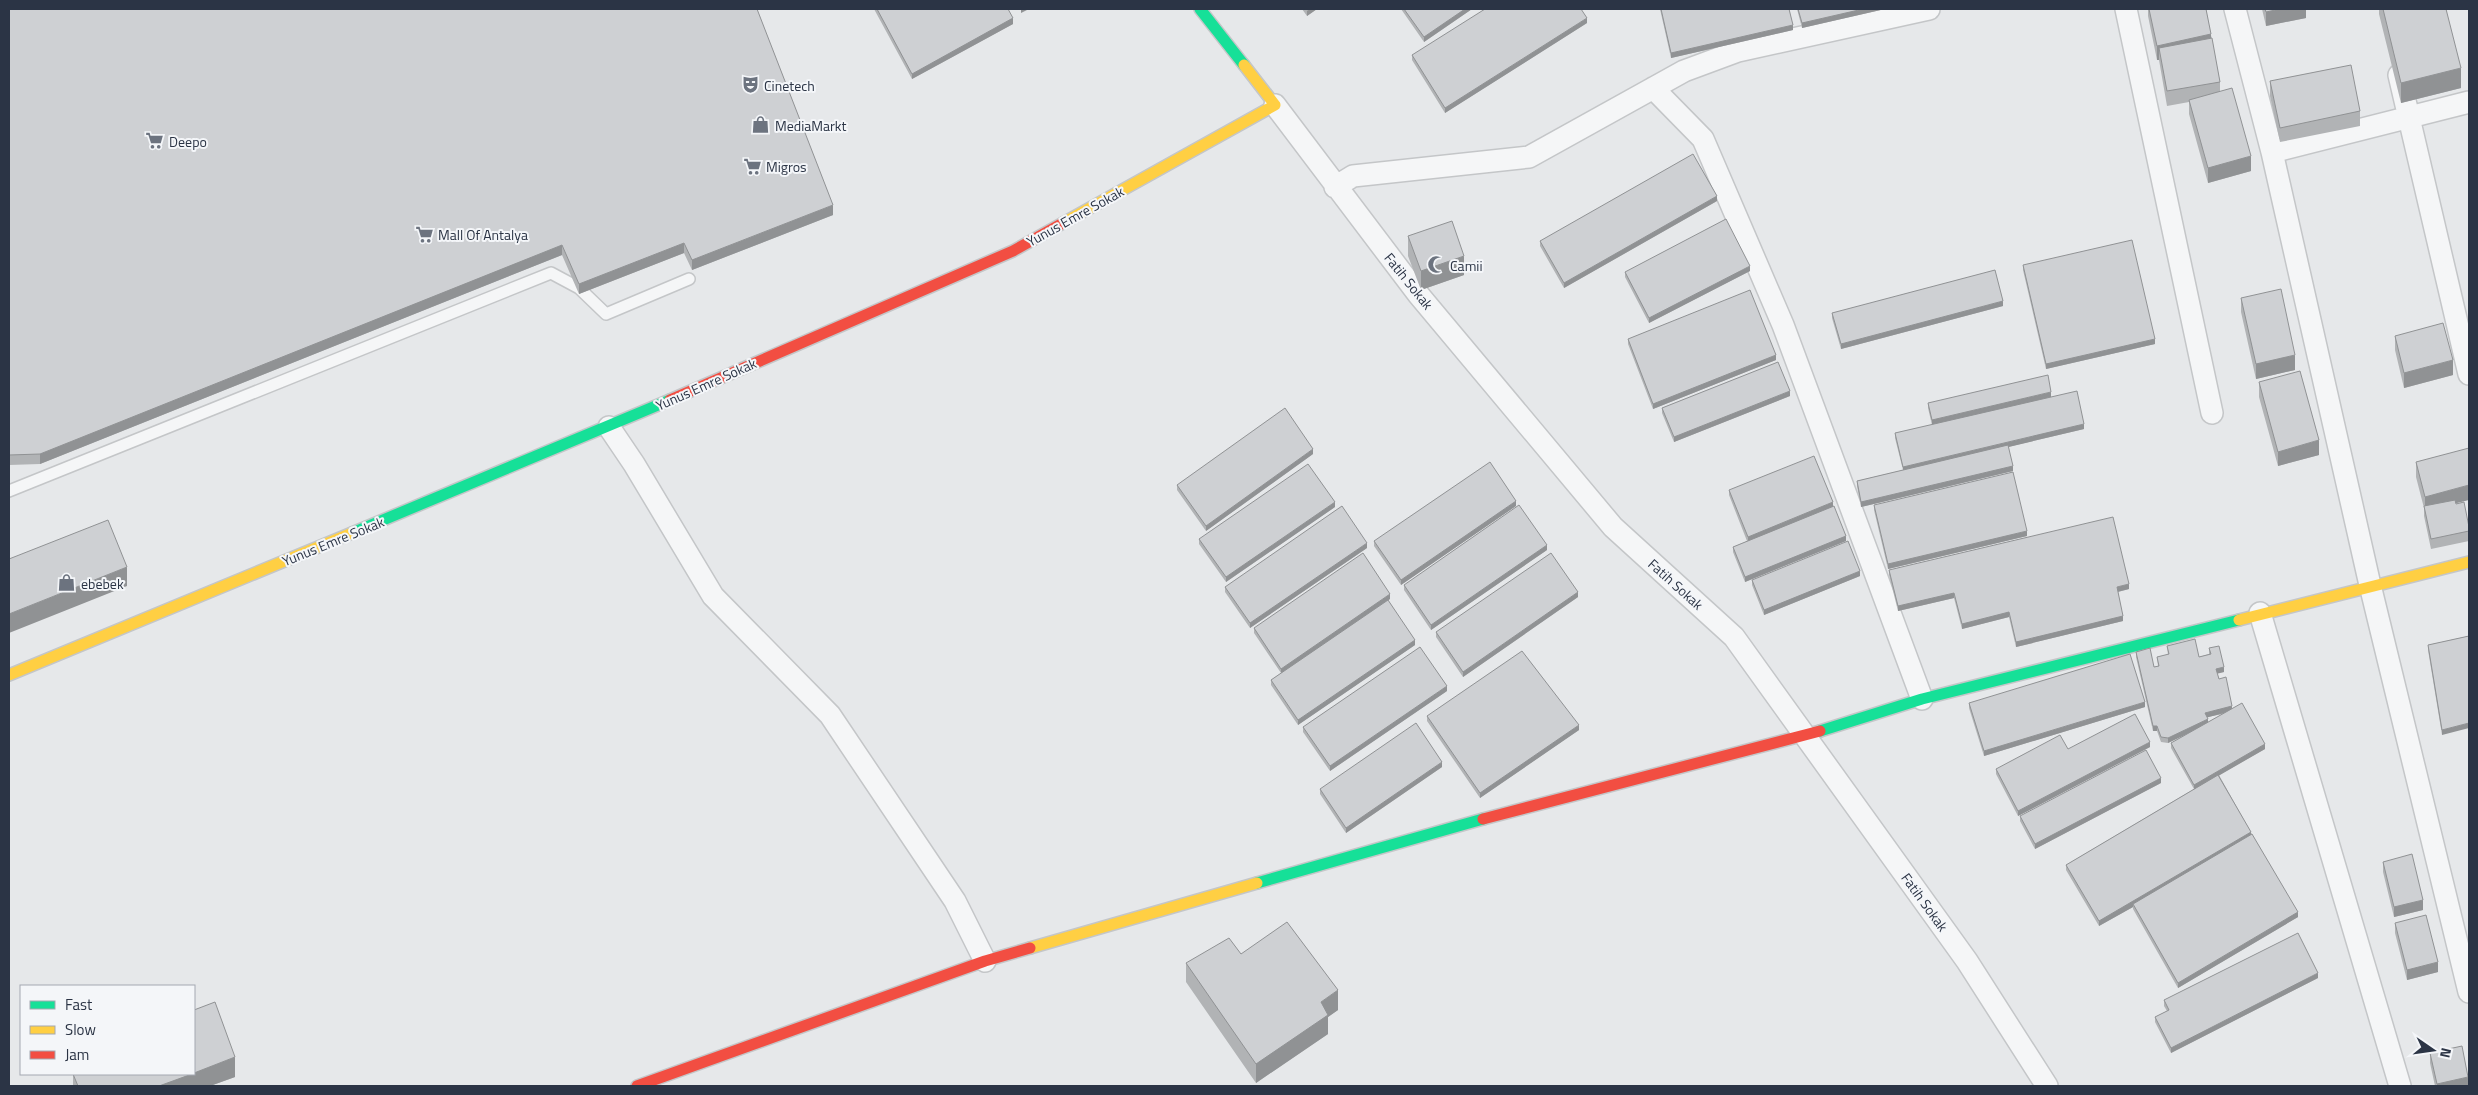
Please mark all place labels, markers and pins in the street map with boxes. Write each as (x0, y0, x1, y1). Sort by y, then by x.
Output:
theatre icon: Cinetech (740, 75, 760, 95)
place label: Cinetech (764, 75, 815, 96)
shop icon: MediaMarkt (751, 115, 771, 135)
place label: MediaMarkt (775, 115, 847, 136)
supermarket icon: Deepo (145, 131, 165, 151)
place label: Deepo (169, 131, 207, 152)
supermarket icon: Migros (742, 156, 762, 176)
place label: Migros (766, 156, 807, 177)
supermarket icon: Mall Of Antalya (414, 224, 434, 244)
place label: Mall Of Antalya (438, 224, 528, 245)
mosque icon: Camii (1426, 255, 1446, 275)
place label: Camii (1450, 255, 1482, 276)
shop icon: ebebek (57, 573, 77, 593)
place label: ebebek (81, 573, 124, 594)

